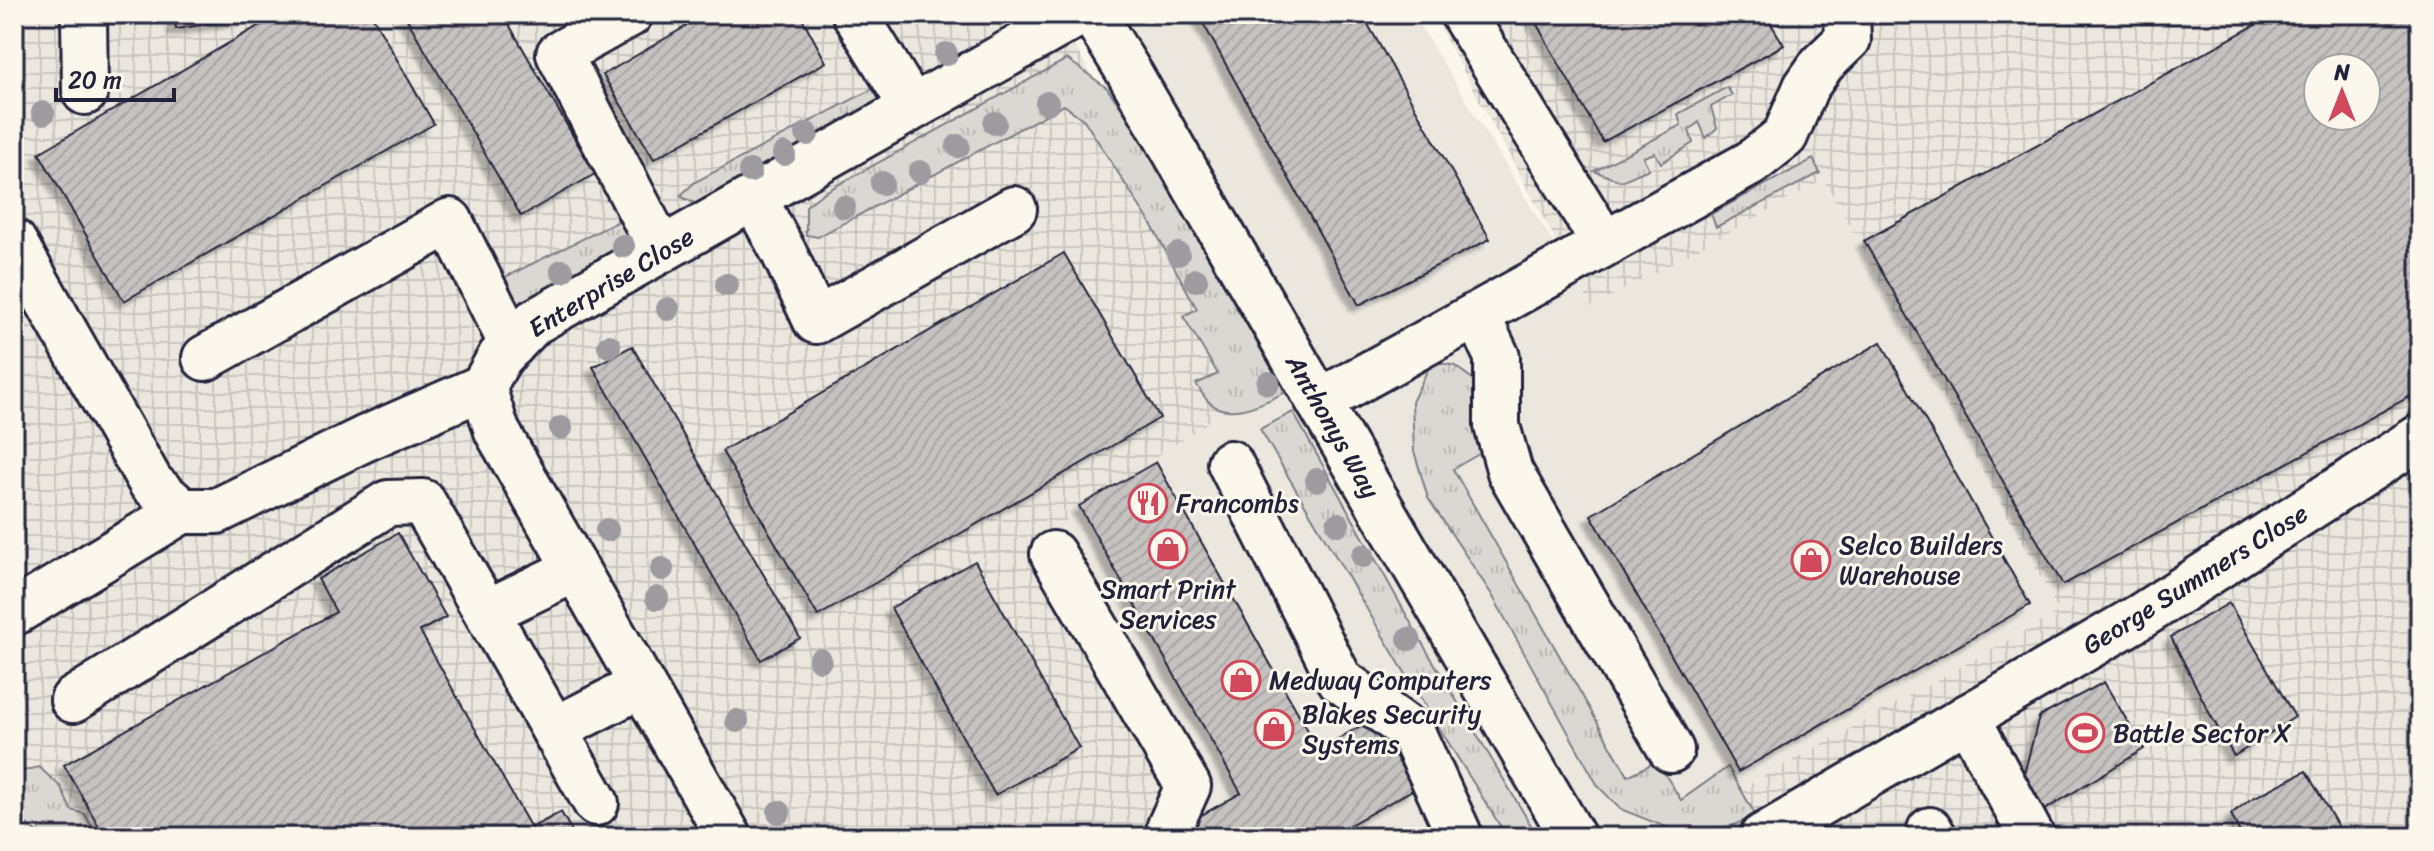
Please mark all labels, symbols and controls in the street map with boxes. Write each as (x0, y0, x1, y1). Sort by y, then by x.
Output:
scale bar (56, 52, 174, 102)
north arrow (2302, 52, 2382, 132)
text: N (2333, 53, 2350, 92)
text: 20 m (68, 59, 122, 101)
street label: Enterprise Close (519, 214, 703, 350)
street label: Anthonys Way (1272, 344, 1393, 508)
place label: Francombs (1176, 480, 1299, 526)
restaurant icon: Francombs (1127, 482, 1169, 524)
street label: George Summers Close (2073, 491, 2317, 667)
place label: Selco Builders Warehouse (1839, 522, 2003, 598)
shop icon: Smart Print Services (1147, 528, 1189, 570)
shop icon: Selco Builders Warehouse (1790, 539, 1832, 581)
place label: Smart Print Services (1101, 566, 1237, 642)
place label: Medway Computers (1269, 657, 1492, 703)
shop icon: Medway Computers (1220, 659, 1262, 701)
place label: Blakes Security Systems (1302, 691, 1482, 767)
shop icon: Blakes Security Systems (1253, 708, 1295, 750)
place label: Battle Sector X (2113, 710, 2292, 756)
sports icon: Battle Sector X (2064, 712, 2106, 754)

